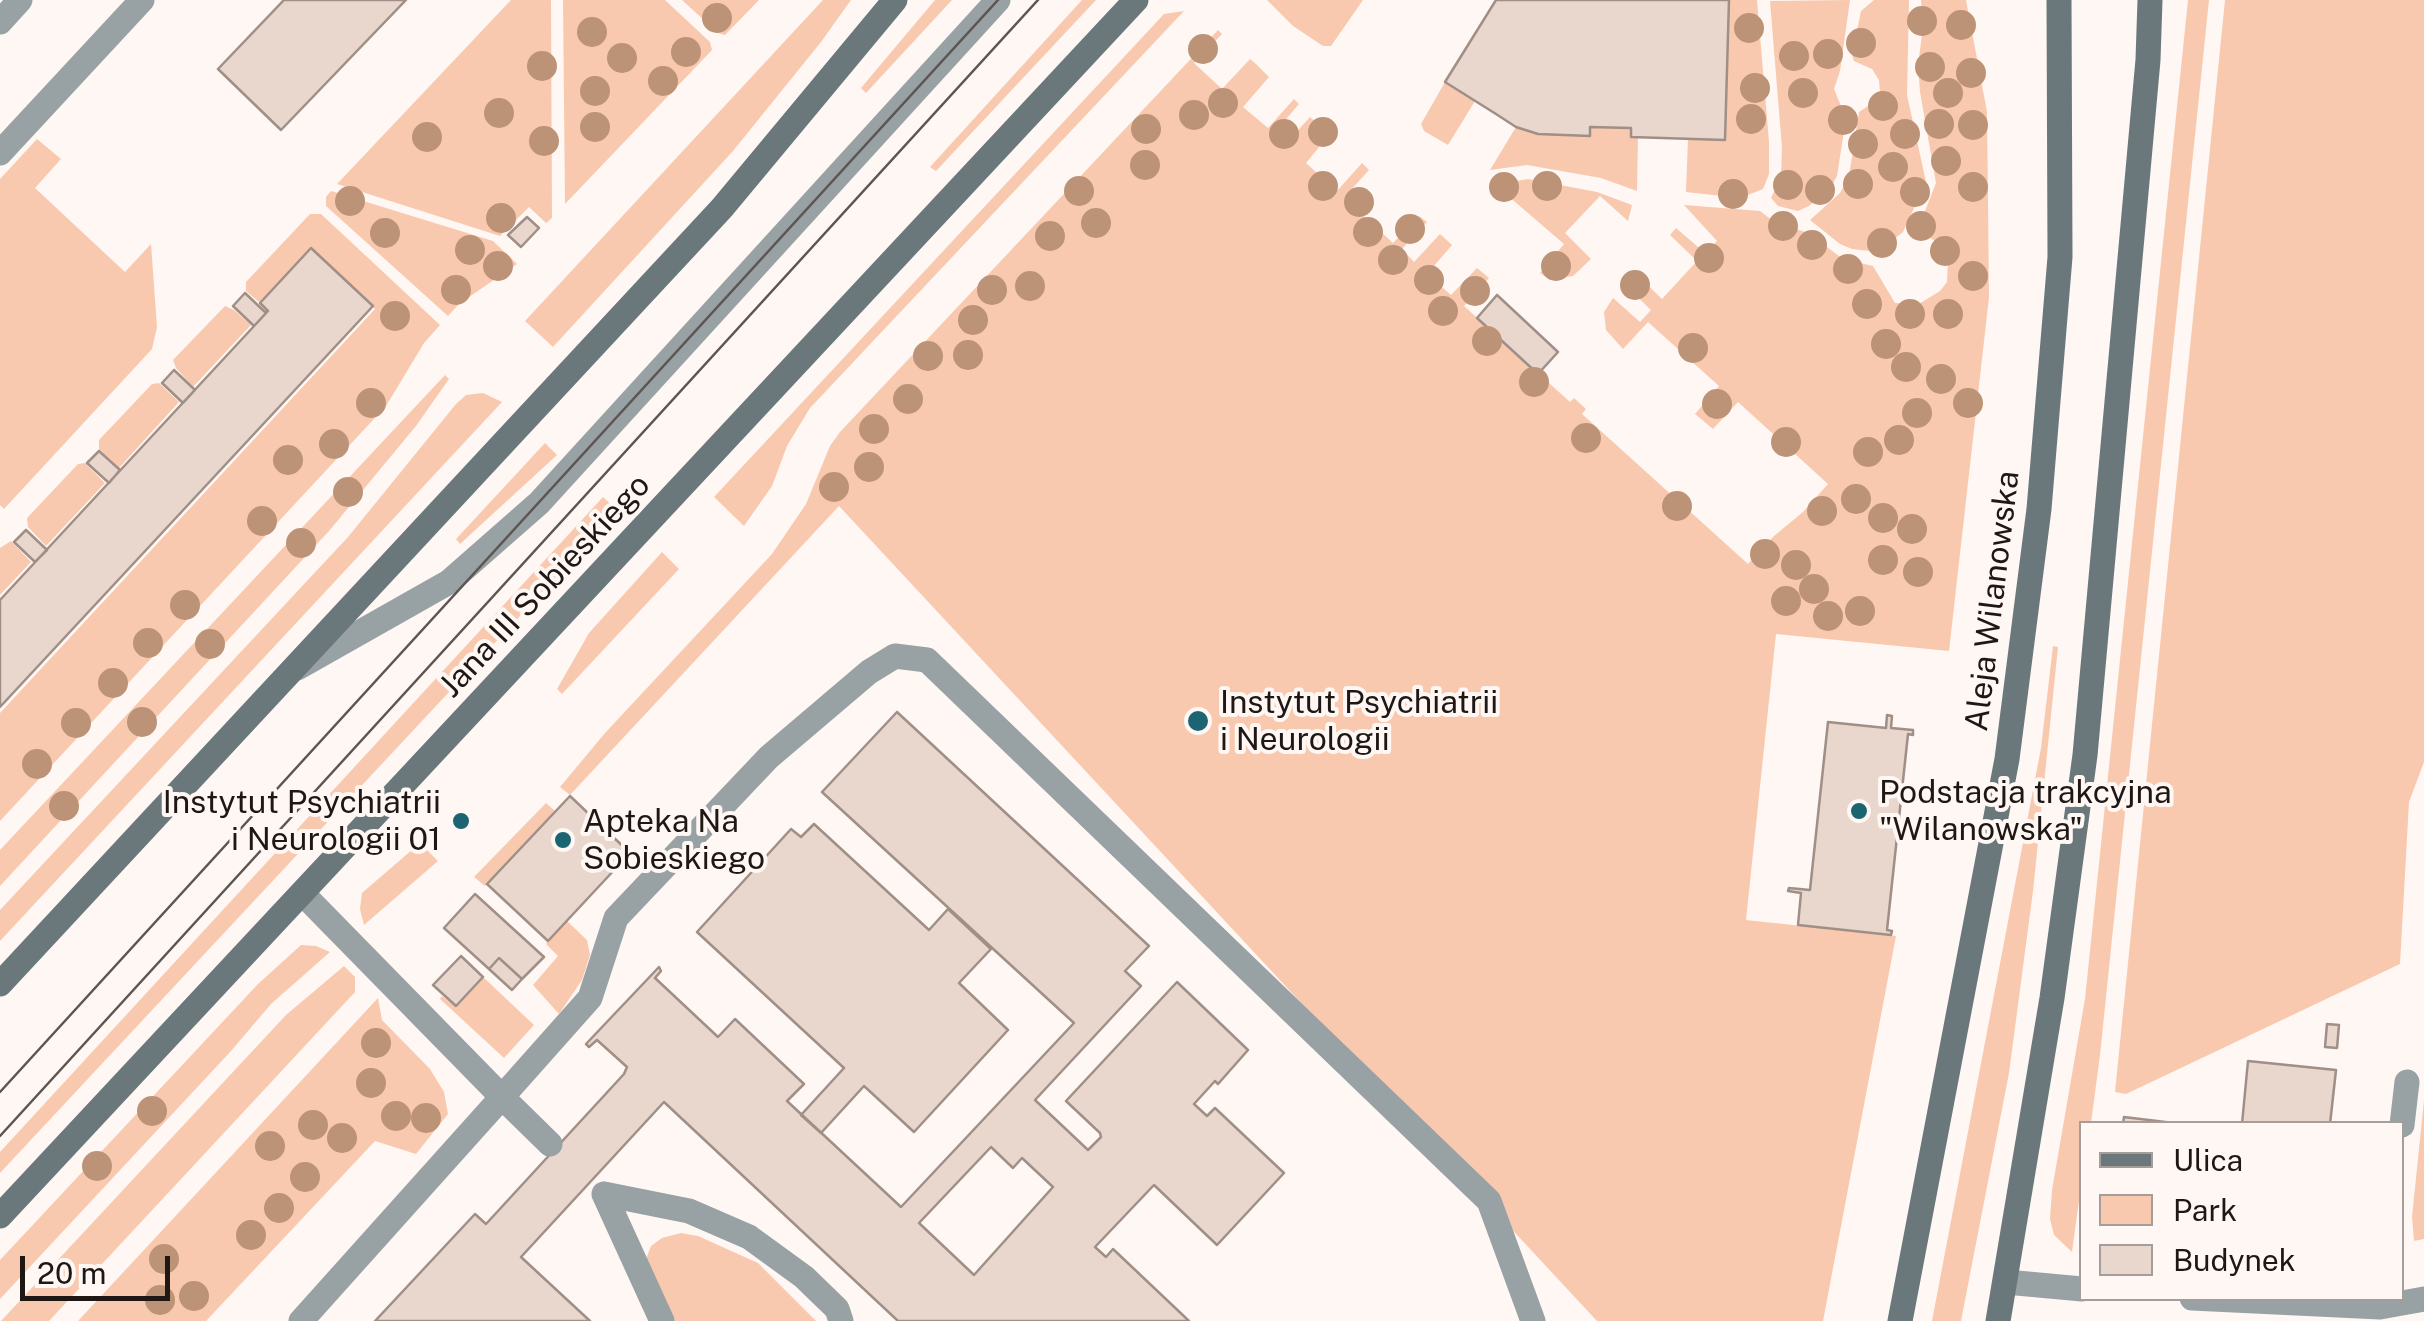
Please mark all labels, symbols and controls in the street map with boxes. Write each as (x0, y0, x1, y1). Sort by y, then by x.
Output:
street label: Jana III Sobieskiego (432, 466, 658, 706)
street label: Aleja Wilanowska (1958, 469, 2028, 733)
place label: Instytut Psychiatrii i Neurologii (1220, 684, 1498, 759)
marker: Instytut Psychiatrii i Neurologii (1185, 708, 1211, 734)
place label: Podstacja trakcyjna "Wilanowska" (1879, 774, 2172, 849)
place label: Instytut Psychiatrii i Neurologii 01 (163, 784, 441, 859)
marker: Podstacja trakcyjna "Wilanowska" (1848, 800, 1870, 822)
place label: Apteka Na Sobieskiego (583, 803, 765, 878)
marker: Instytut Psychiatrii i Neurologii 01 (450, 810, 472, 832)
marker: Apteka Na Sobieskiego (552, 829, 574, 851)
legend (2079, 1121, 2404, 1301)
text: Ulica (2173, 1142, 2243, 1178)
text: Park (2173, 1192, 2237, 1228)
scale bar (25, 1236, 175, 1298)
text: Budynek (2173, 1242, 2296, 1278)
text: 20 m (37, 1255, 106, 1291)

